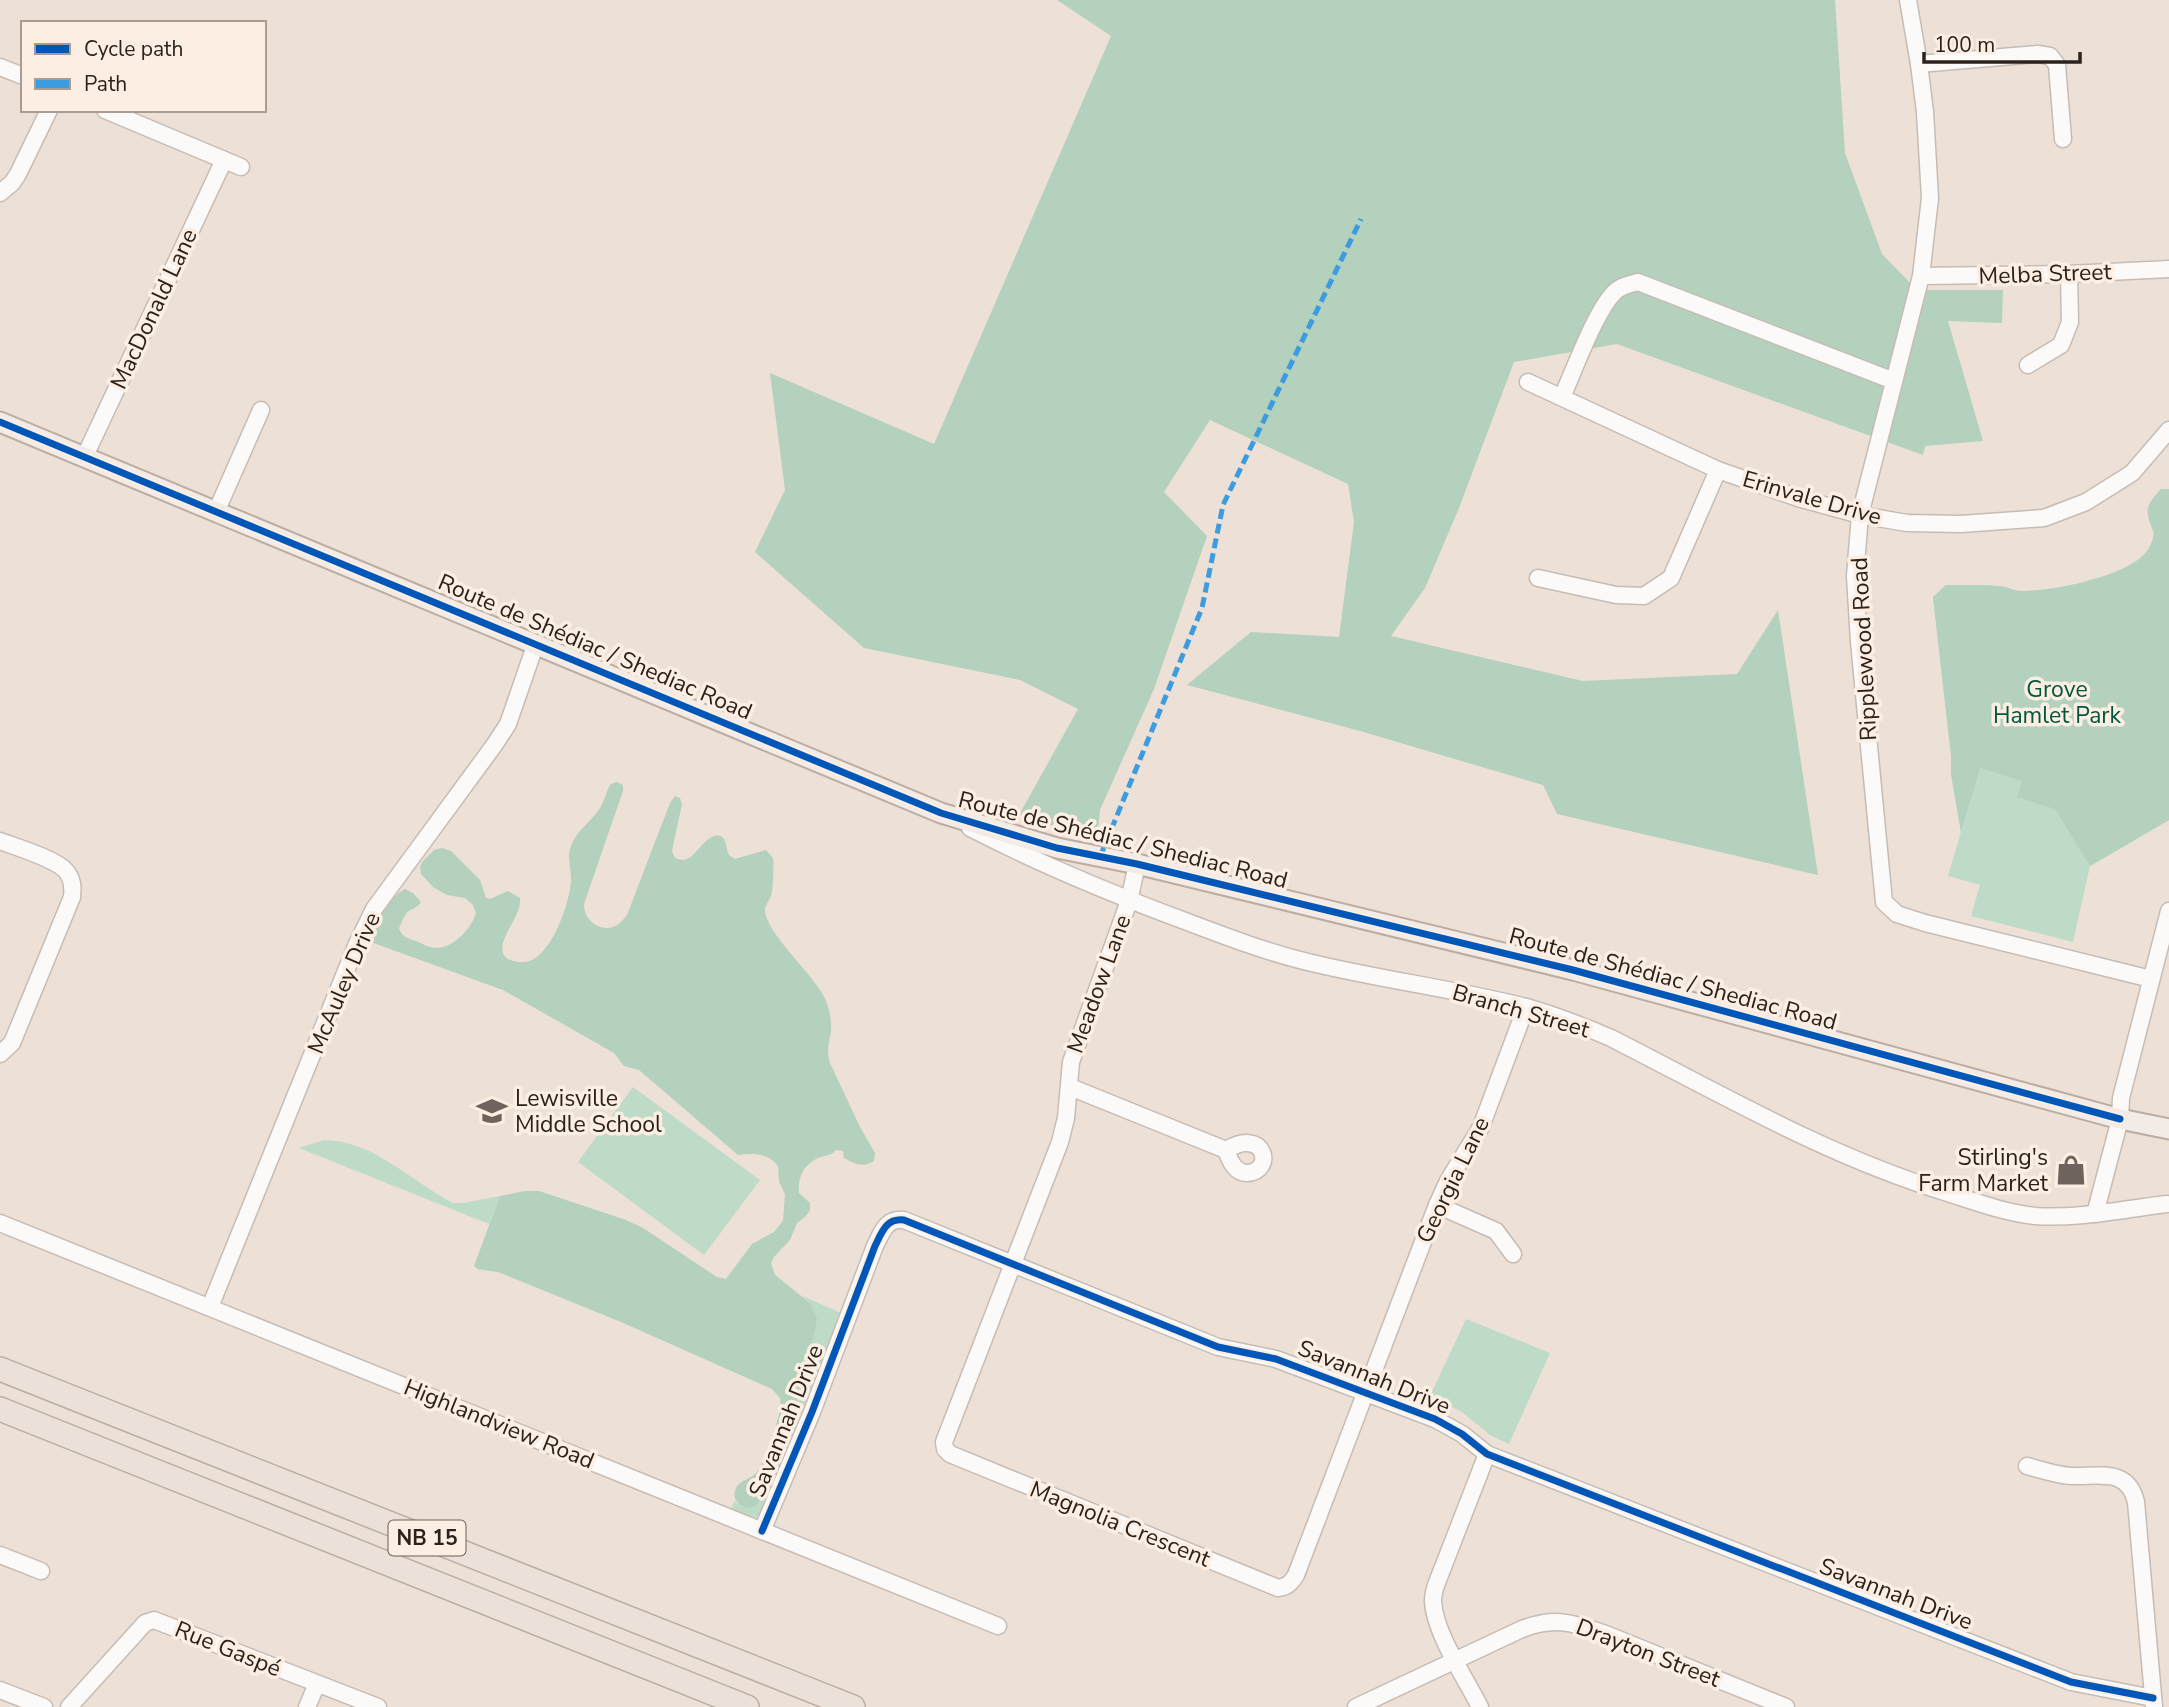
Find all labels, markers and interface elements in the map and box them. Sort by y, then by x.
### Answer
legend [21,21,266,112]
scale bar [1924,21,2080,65]
text: 100 m [1934,31,1995,59]
text: Cycle path [84,35,183,63]
text: Path [84,70,127,98]
street label: MacDonald Lane [103,224,205,394]
street label: Melba Street [1978,256,2113,292]
street label: Erinvale Drive [1739,463,1885,533]
street label: Ripplewood Road [1844,556,1884,742]
street label: Route de Shédiac / Shediac Road [433,567,757,727]
park label: Grove Hamlet Park [1993,674,2122,731]
street label: Route de Shédiac / Shediac Road [955,784,1291,896]
street label: McAuley Drive [300,907,388,1059]
street label: Meadow Lane [1060,910,1138,1058]
street label: Route de Shédiac / Shediac Road [1506,920,1840,1038]
street label: Branch Street [1449,977,1594,1046]
place label: Lewisville Middle School [515,1083,662,1140]
school or university icon: Lewisville Middle School [475,1094,509,1128]
street label: Georgia Lane [1409,1112,1497,1248]
place label: Stirling's Farm Market [1918,1142,2049,1199]
shop icon: Stirling's Farm Market [2054,1153,2088,1187]
street label: Savannah Drive [1293,1332,1455,1422]
street label: Savannah Drive [741,1340,831,1502]
street label: Highlandview Road [399,1372,599,1476]
street label: Magnolia Crescent [1025,1474,1216,1575]
road number: NB 15 [388,1520,466,1556]
street label: Savannah Drive [1815,1551,1977,1637]
street label: Drayton Street [1572,1611,1725,1695]
street label: Rue Gaspé [170,1614,286,1684]

